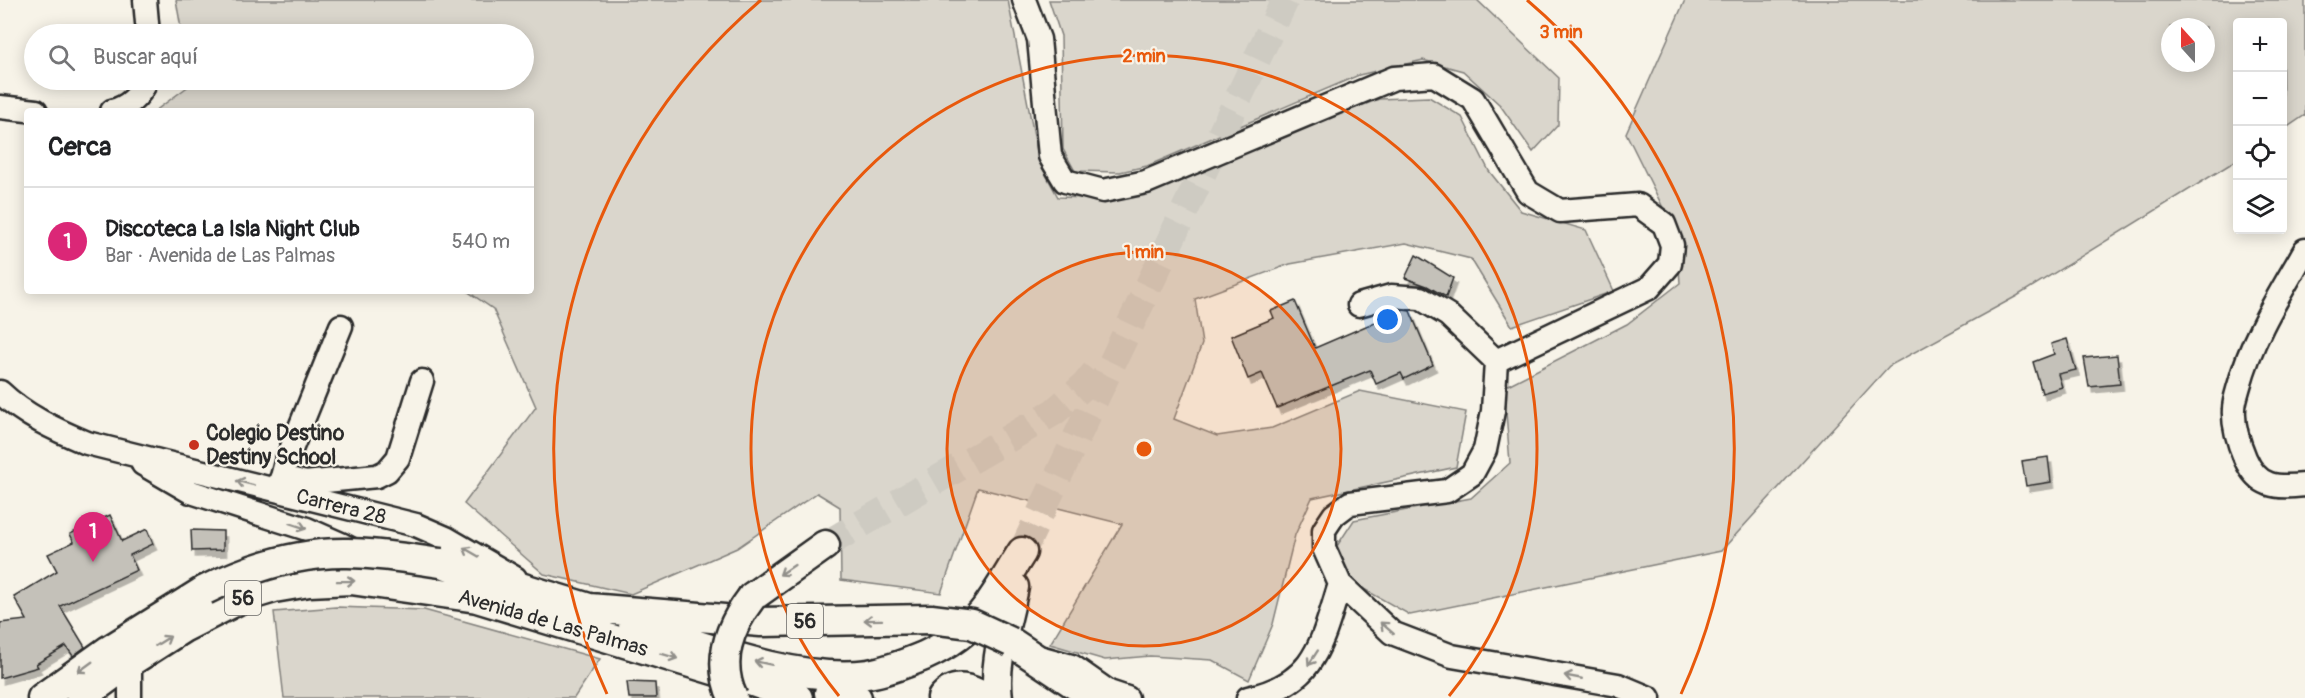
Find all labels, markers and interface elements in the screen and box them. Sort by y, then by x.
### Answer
north arrow [2161,18,2215,72]
map controls [2233,18,2287,234]
button: + [2233,18,2287,72]
text: 3 min [1539,21,1583,44]
search box [24,24,534,90]
icon: search [45,41,78,74]
text: Buscar aquí [93,43,198,71]
text: 2 min [1122,45,1166,68]
button: − [2233,72,2287,126]
button: locate [2233,126,2287,180]
text: Cerca [48,131,111,163]
button: layers [2233,180,2287,234]
text: Discoteca La Isla Night Club [105,215,360,243]
text: 1 [64,229,71,254]
text: 540 m [452,229,510,254]
text: 1 min [1124,241,1164,264]
text: Bar · Avenida de Las Palmas [105,243,335,268]
your location [1373,305,1402,334]
place label: Colegio Destino Destiny School [206,420,345,471]
marker: Colegio Destino Destiny School [187,438,201,452]
centre of rings [1134,439,1154,459]
one-way arrow [236,477,255,489]
street label: Carrera 28 [293,483,389,531]
pin: 1 [74,512,112,562]
one-way arrow [288,522,307,533]
one-way arrow [463,546,480,558]
one-way arrow [780,564,796,576]
one-way arrow [335,575,355,587]
road number: 56 [225,581,261,615]
street label: Avenida de Las Palmas [455,583,652,663]
road number: 56 [787,604,823,638]
one-way arrow [863,614,883,625]
one-way arrow [1379,621,1395,635]
one-way arrow [155,634,172,647]
one-way arrow [1307,649,1319,666]
one-way arrow [659,651,678,662]
one-way arrow [754,657,773,669]
one-way arrow [77,661,93,673]
one-way arrow [1564,671,1584,682]

